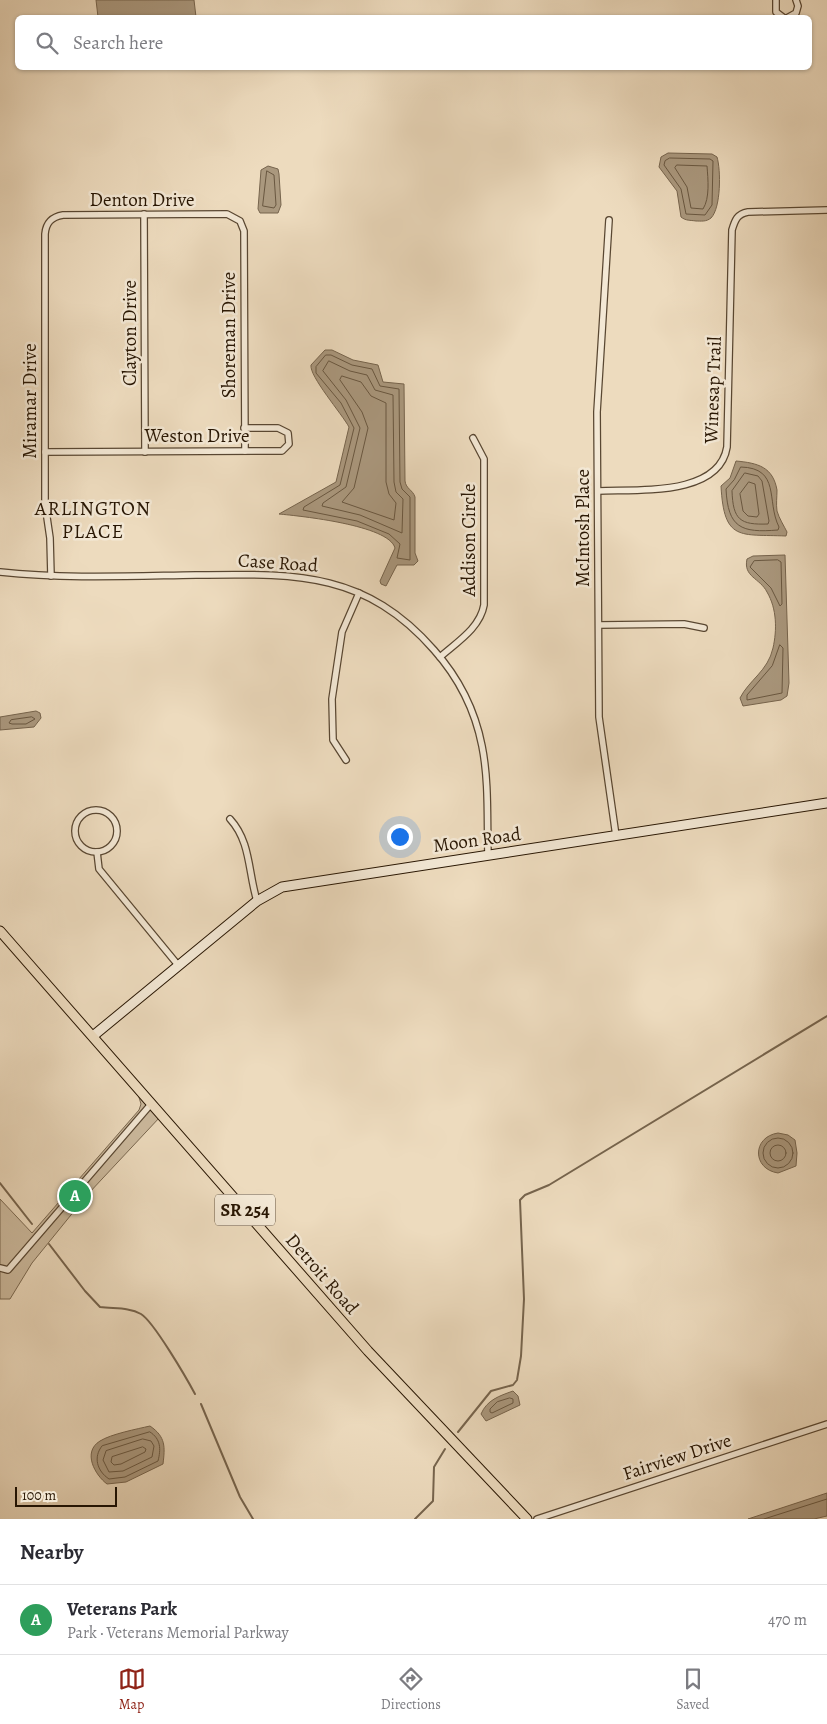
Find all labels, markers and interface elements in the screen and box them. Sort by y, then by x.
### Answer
search box [15,15,812,70]
icon: search [33,29,61,57]
text: Search here [73,30,163,56]
street label: Denton Drive [90,187,194,213]
street label: Shoreman Drive [216,272,242,398]
street label: Clayton Drive [117,280,143,386]
street label: Winesap Trail [698,336,728,445]
street label: Miramar Drive [17,343,43,459]
street label: Weston Drive [144,423,250,449]
street label: McIntosh Place [570,469,596,587]
street label: Addison Circle [456,483,482,598]
district label: ARLINGTON PLACE [34,495,151,545]
street label: Case Road [237,547,320,579]
street label: Moon Road [431,821,523,859]
your location [387,824,413,850]
pin: A [59,1177,91,1215]
road number: SR 254 [215,1194,275,1226]
street label: Detroit Road [280,1228,365,1321]
street label: Fairview Drive [619,1427,735,1487]
scale bar [15,1484,118,1507]
text: 100 m [22,1486,56,1505]
text: Nearby [20,1538,83,1566]
text: Veterans Park [67,1596,177,1622]
text: A [31,1609,41,1631]
text: 470 m [768,1609,807,1631]
text: Park · Veterans Memorial Parkway [67,1622,289,1644]
tab: Map [118,1665,146,1714]
tab: Directions [381,1665,441,1714]
tab: Saved [676,1665,709,1714]

